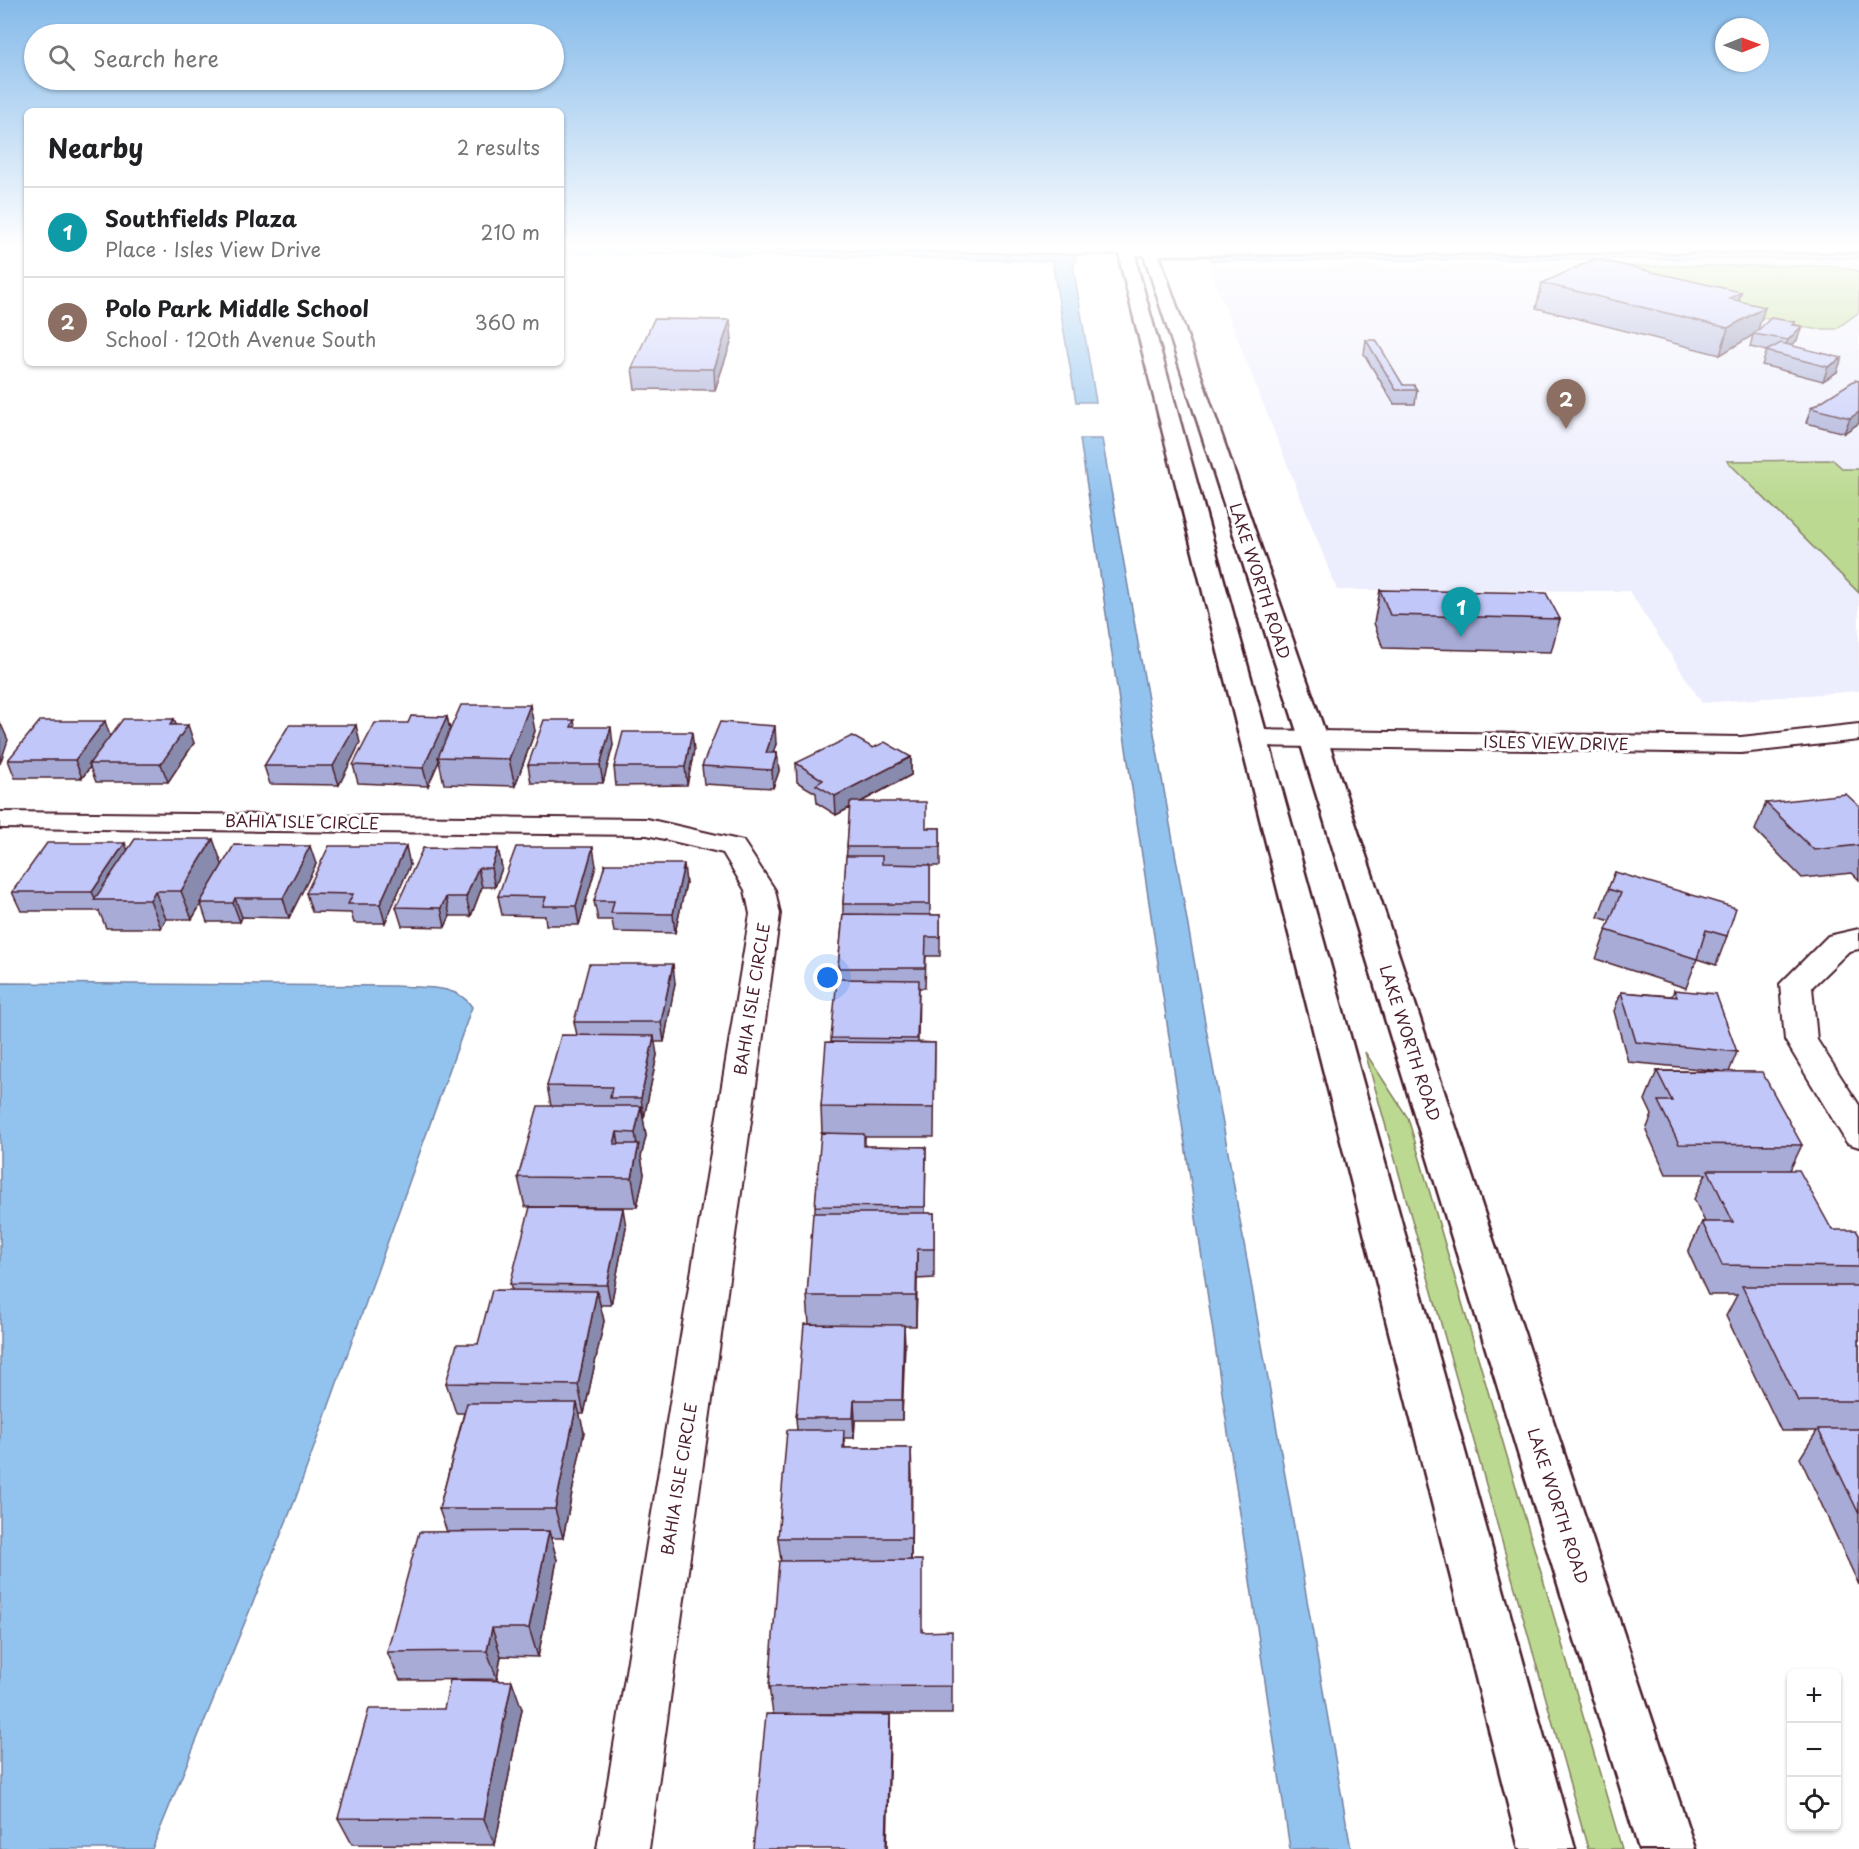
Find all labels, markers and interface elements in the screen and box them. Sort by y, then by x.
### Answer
north arrow [1715,18,1769,72]
search box [24,24,564,90]
icon: search [45,41,78,74]
text: Search here [93,41,219,74]
text: Nearby [48,128,143,167]
text: 2 results [457,132,540,162]
text: Southfields Plaza [105,201,297,234]
text: 1 [63,217,72,247]
text: 210 m [481,217,540,247]
text: Place · Isles View Drive [105,234,321,264]
text: Polo Park Middle School [105,291,369,324]
text: 2 [60,307,75,337]
text: 360 m [474,307,540,337]
text: School · 120th Avenue South [105,324,377,354]
pin: 2 [1546,380,1586,429]
street label: LAKE WORTH ROAD [1224,500,1297,662]
pin: 1 [1442,588,1480,637]
street label: ISLES VIEW DRIVE [1483,729,1629,755]
street label: BAHIA ISLE CIRCLE [225,808,379,834]
street label: BAHIA ISLE CIRCLE [727,921,775,1077]
street label: LAKE WORTH ROAD [1374,962,1447,1124]
your location [813,963,842,992]
street label: BAHIA ISLE CIRCLE [654,1401,702,1557]
street label: LAKE WORTH ROAD [1522,1425,1595,1587]
map controls [1787,1669,1841,1831]
button: + [1787,1669,1841,1723]
button: − [1787,1723,1841,1777]
button: locate [1787,1777,1841,1831]

